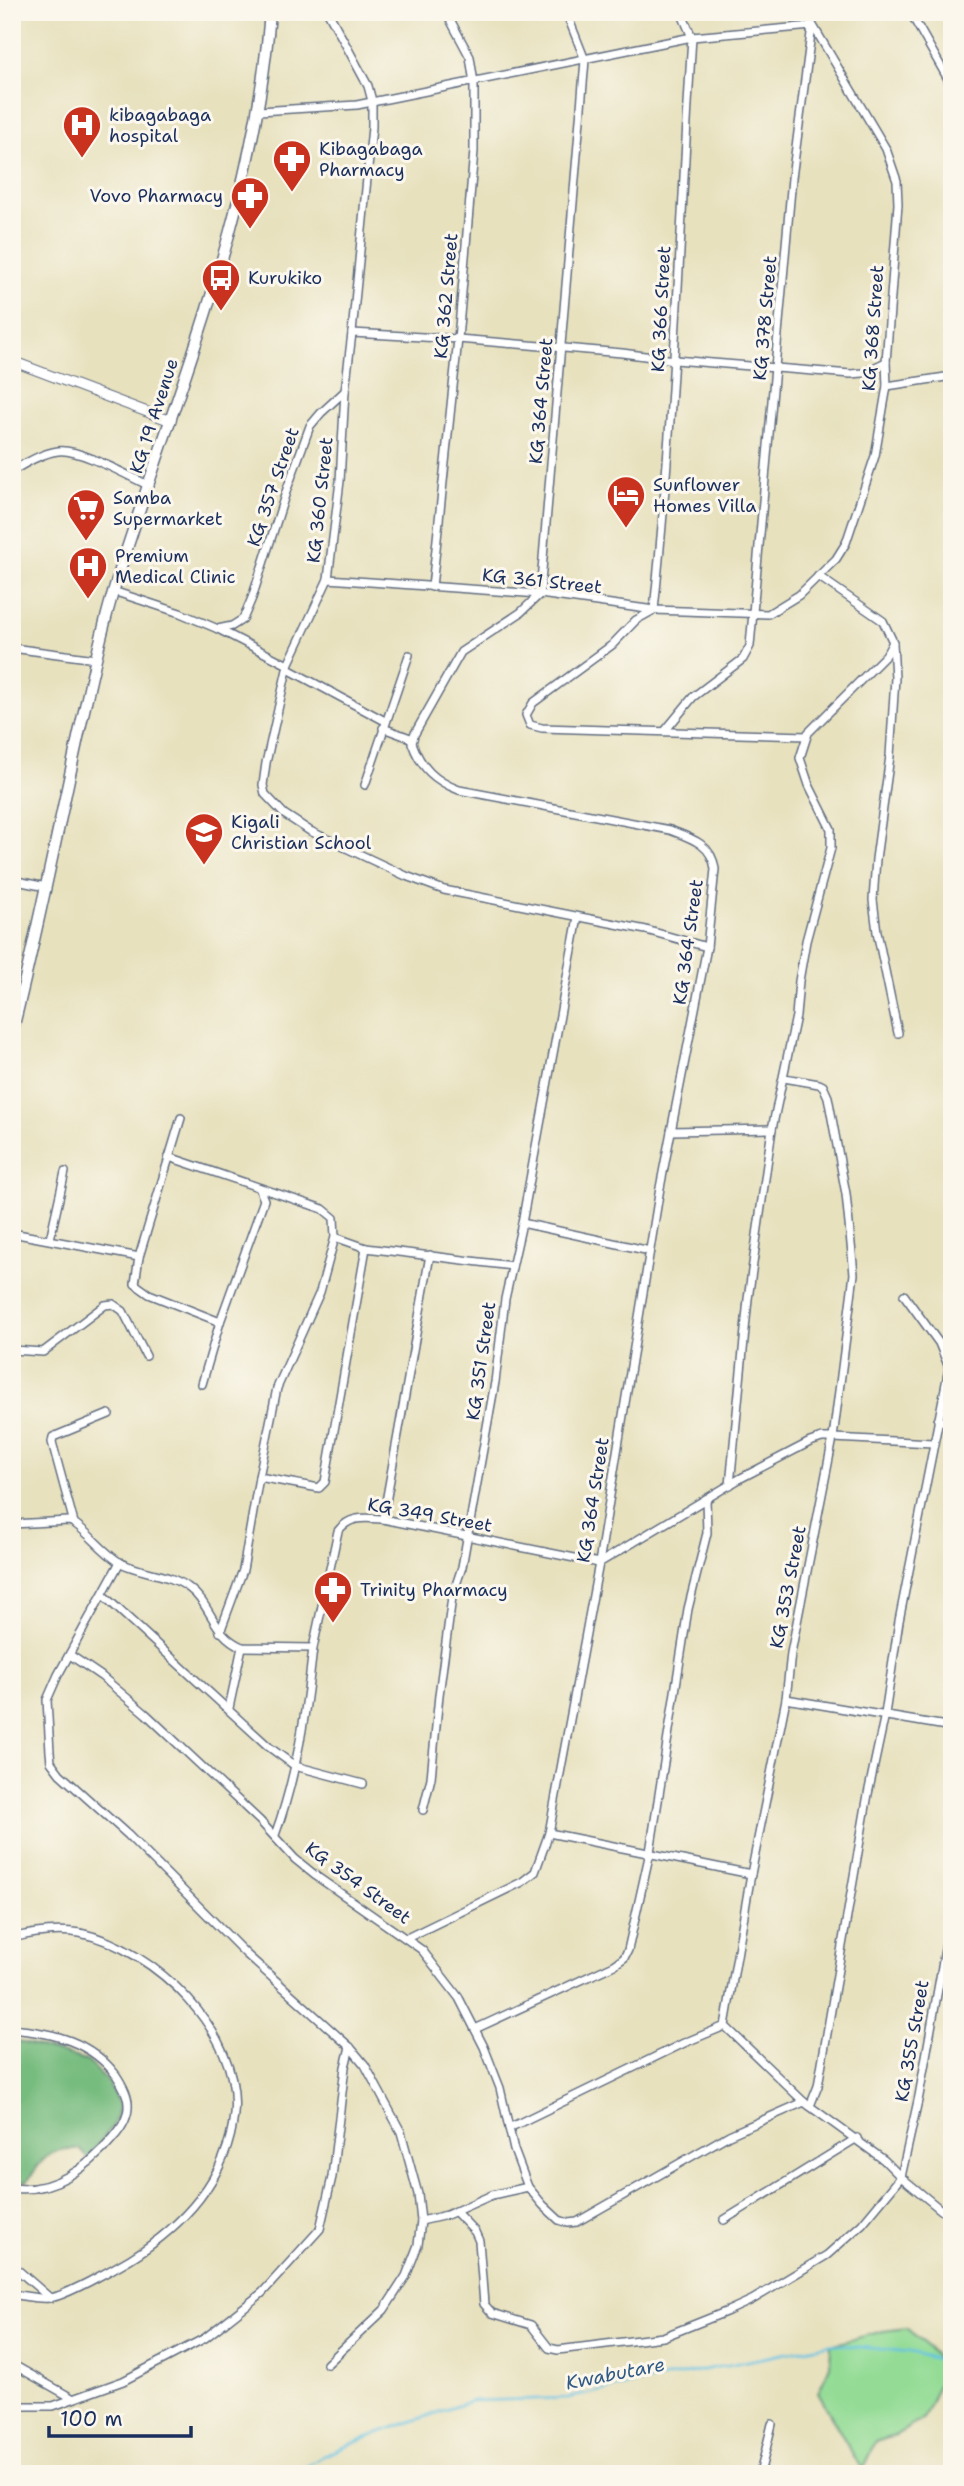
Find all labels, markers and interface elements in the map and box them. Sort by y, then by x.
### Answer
place label: kibagabaga hospital [109,103,211,148]
hospital icon: kibagabaga hospital [61,104,103,159]
place label: Kibagabaga Pharmacy [319,137,423,182]
pharmacy icon: Kibagabaga Pharmacy [271,138,313,193]
pharmacy icon: Vovo Pharmacy [229,175,271,230]
place label: Vovo Pharmacy [89,184,223,208]
street label: KG 362 Street [429,232,463,360]
street label: KG 366 Street [646,245,676,373]
street label: KG 378 Street [748,254,782,381]
bus stop icon: Kurukiko [200,257,242,312]
street label: KG 368 Street [857,264,889,392]
place label: Kurukiko [248,266,322,290]
street label: KG 364 Street [524,337,558,465]
street label: KG 19 Avenue [124,355,184,477]
street label: KG 357 Street [241,424,305,550]
street label: KG 360 Street [301,436,339,564]
place label: Sunflower Homes Villa [653,473,756,518]
hotel icon: Sunflower Homes Villa [605,474,647,529]
place label: Samba Supermarket [113,486,223,531]
supermarket icon: Samba Supermarket [65,487,107,542]
place label: Premium Medical Clinic [115,544,236,589]
hospital icon: Premium Medical Clinic [67,545,109,600]
street label: KG 361 Street [481,563,603,599]
place label: Kigali Christian School [231,810,372,855]
school or university icon: Kigali Christian School [183,811,225,866]
street label: KG 364 Street [667,878,709,1006]
street label: KG 351 Street [461,1300,501,1422]
street label: KG 364 Street [571,1436,615,1564]
street label: KG 349 Street [366,1492,494,1538]
street label: KG 353 Street [764,1523,812,1650]
pharmacy icon: Trinity Pharmacy [312,1569,354,1624]
place label: Trinity Pharmacy [360,1578,508,1602]
street label: KG 354 Street [300,1837,416,1930]
street label: KG 355 Street [889,1978,935,2104]
water label: Kwabutare [563,2352,667,2395]
scale bar [49,2395,191,2439]
text: 100 m [60,2405,123,2433]

